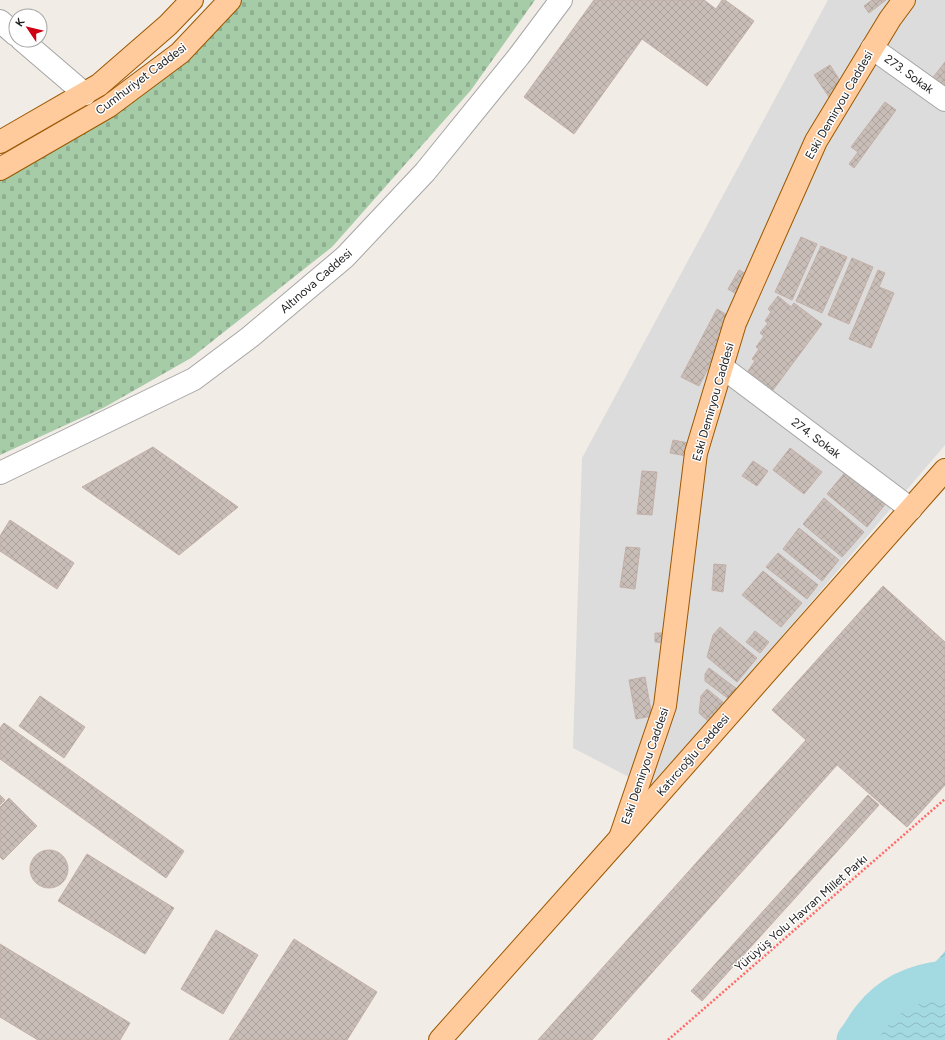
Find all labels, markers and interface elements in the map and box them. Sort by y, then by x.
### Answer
north arrow [8,8,48,48]
text: K [13,15,28,29]
street label: Cumhuriyet Caddesi [93,40,189,118]
street label: Eski Demiryou Caddesi [802,48,876,162]
street label: 273. Sokak [882,52,936,97]
street label: Altınova Caddesi [277,246,355,316]
street label: Eski Demiryou Caddesi [689,341,737,463]
street label: 274. Sokak [789,415,844,461]
street label: Eski Demiryou Caddesi [618,706,672,826]
street label: Katırcıoğlu Caddesi [654,711,732,799]
street label: Yürüyüş Yolu Havran Millet Parkı [732,852,870,974]

